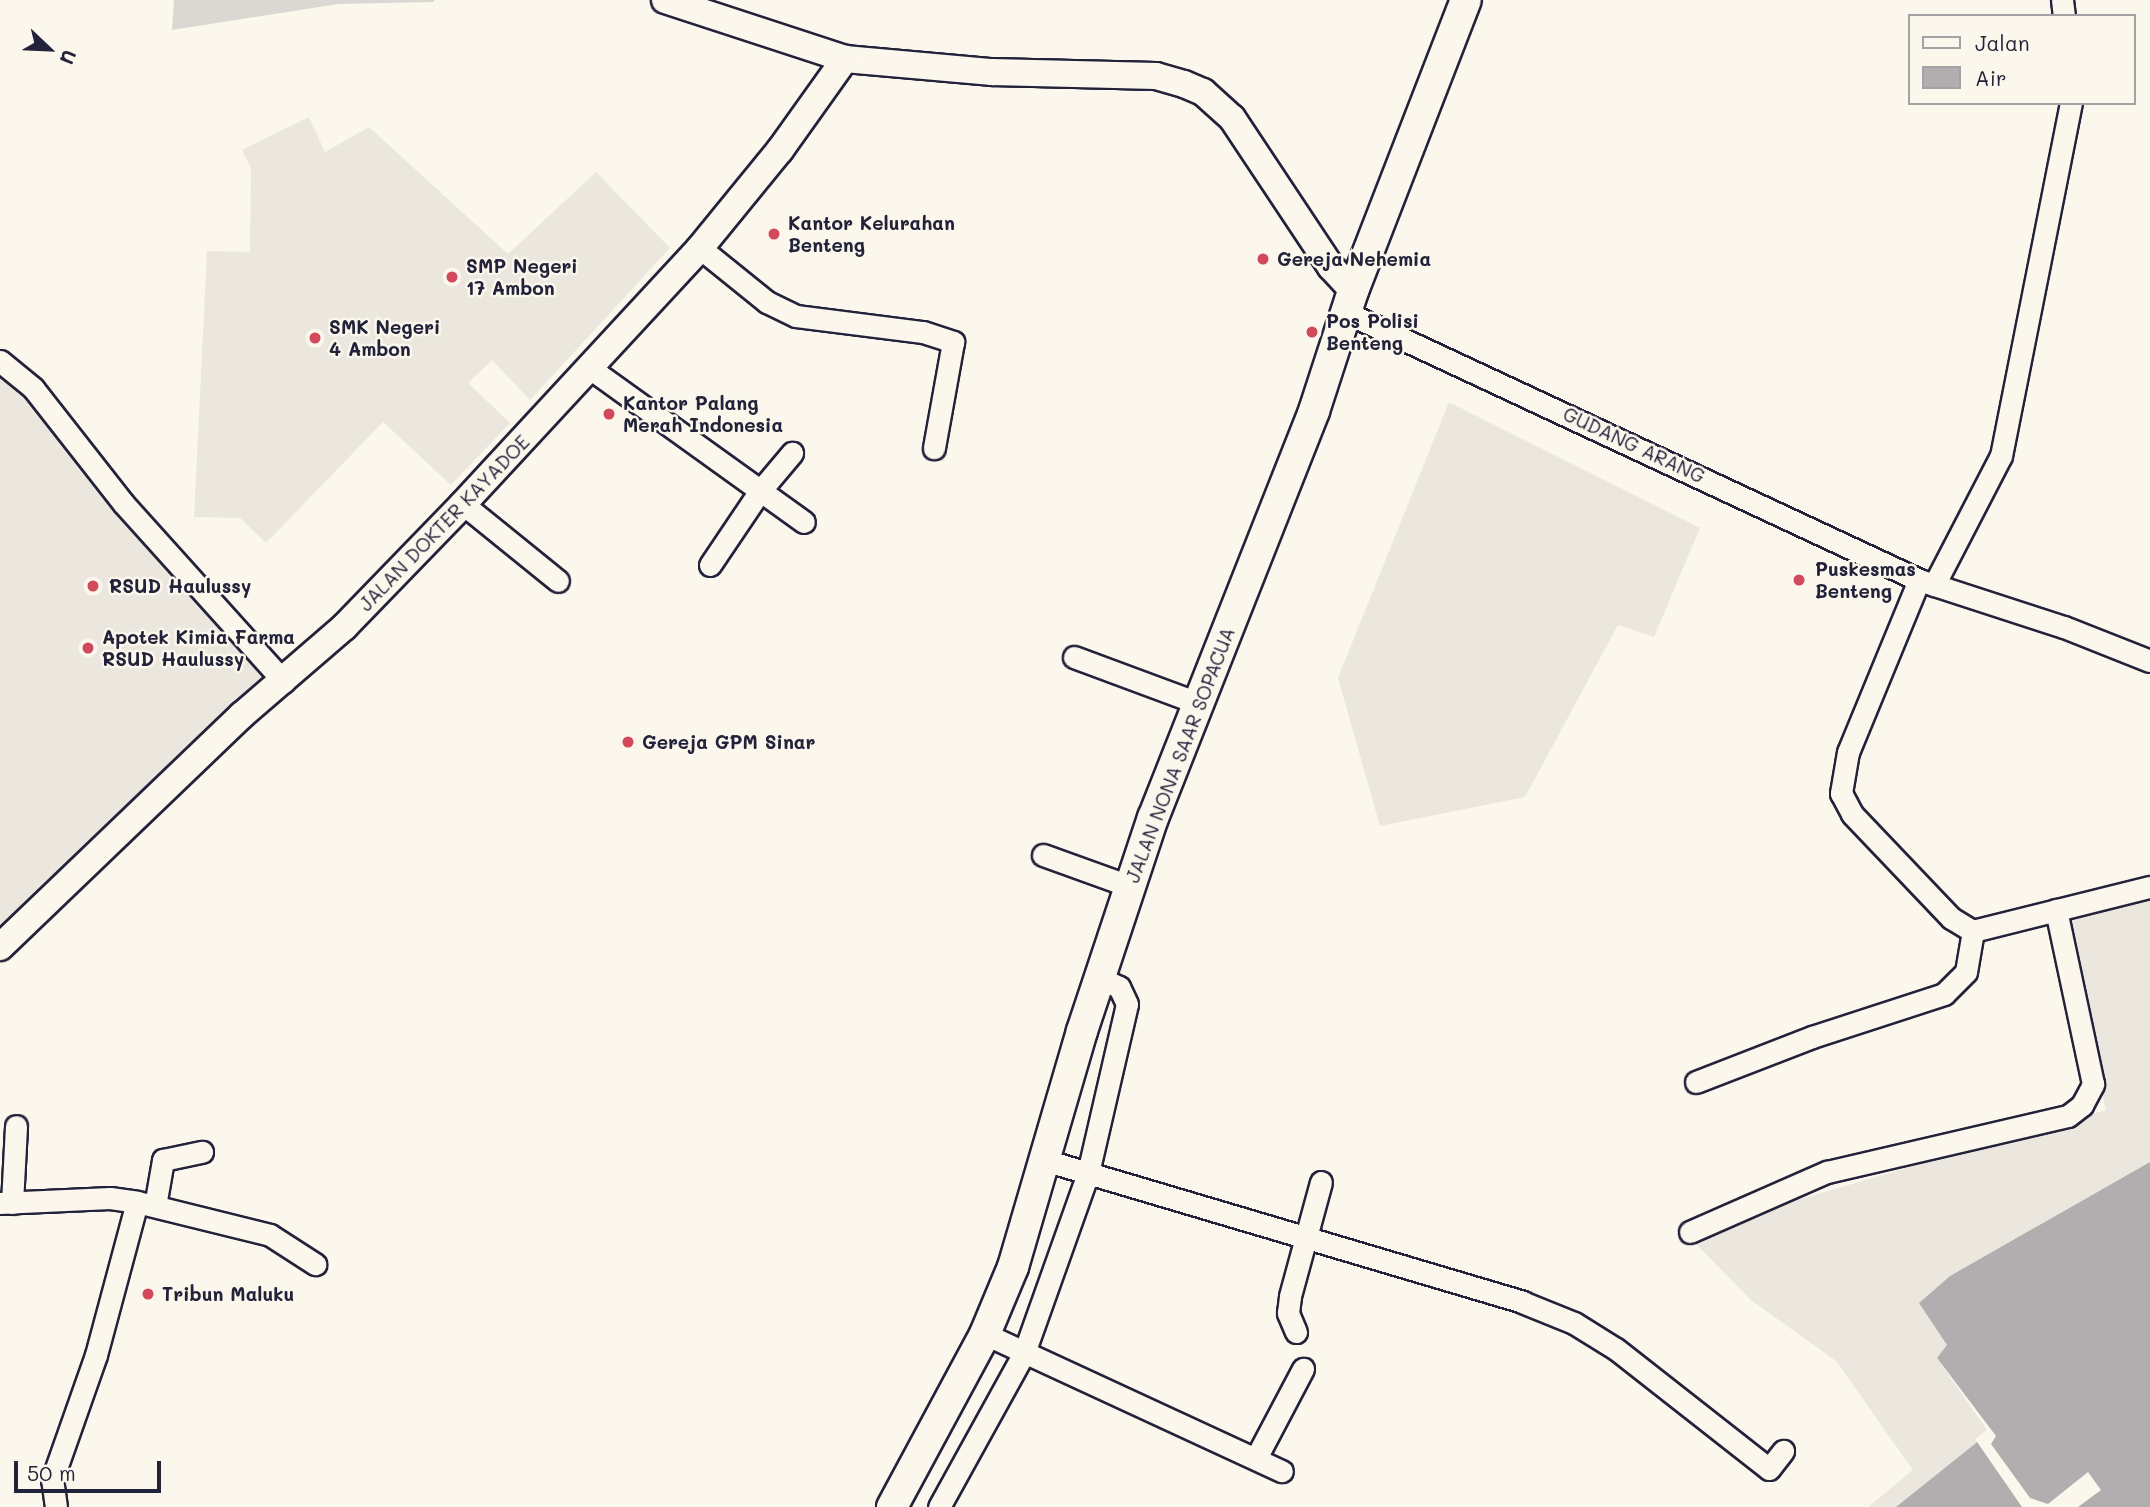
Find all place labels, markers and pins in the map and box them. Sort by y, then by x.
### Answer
place label: Kantor Kelurahan Benteng [788,212,955,256]
marker: Kantor Kelurahan Benteng [766,226,782,242]
place label: Gereja Nehemia [1277,248,1431,270]
marker: Gereja Nehemia [1255,251,1271,267]
place label: SMP Negeri 17 Ambon [466,255,578,299]
marker: SMP Negeri 17 Ambon [444,269,460,285]
place label: Pos Polisi Benteng [1326,310,1419,354]
place label: SMK Negeri 4 Ambon [329,316,440,360]
marker: Pos Polisi Benteng [1304,324,1320,340]
marker: SMK Negeri 4 Ambon [307,330,323,346]
place label: Kantor Palang Merah Indonesia [623,392,783,436]
marker: Kantor Palang Merah Indonesia [601,406,617,422]
place label: Puskesmas Benteng [1815,558,1916,602]
marker: Puskesmas Benteng [1789,570,1809,590]
place label: RSUD Haulussy [109,575,251,597]
marker: RSUD Haulussy [83,576,103,596]
place label: Apotek Kimia Farma RSUD Haulussy [102,626,295,670]
marker: Apotek Kimia Farma RSUD Haulussy [80,640,96,656]
place label: Gereja GPM Sinar [642,731,815,753]
marker: Gereja GPM Sinar [620,734,636,750]
place label: Tribun Maluku [162,1283,294,1305]
marker: Tribun Maluku [140,1286,156,1302]

